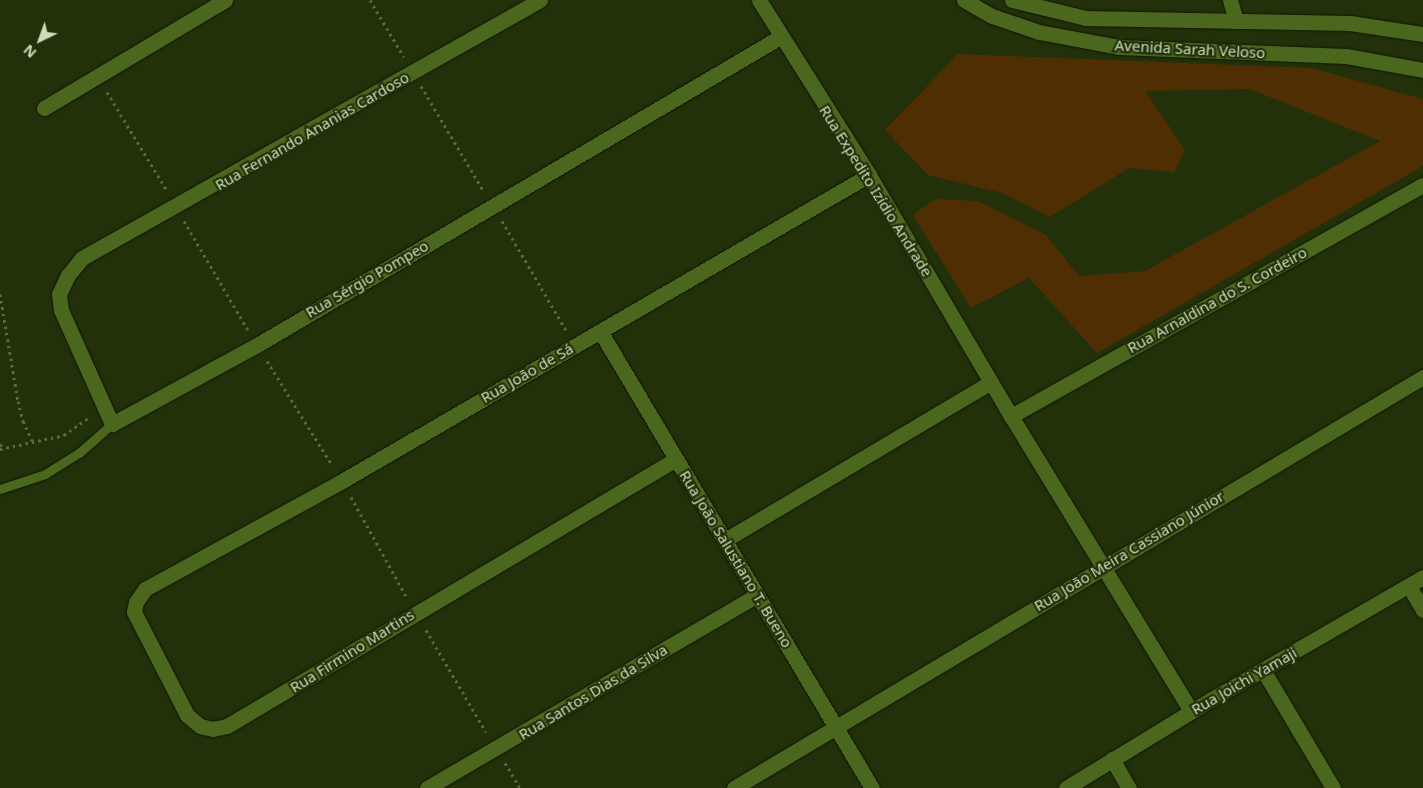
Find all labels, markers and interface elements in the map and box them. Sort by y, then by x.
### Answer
north arrow [15,15,65,65]
street label: Avenida Sarah Veloso [1114,36,1266,62]
text: N [19,41,40,62]
street label: Rua Fernando Ananias Cardoso [212,68,412,194]
street label: Rua Expedito Izídio Andrade [816,102,936,280]
street label: Rua Sérgio Pompeo [302,237,432,321]
street label: Rua Arnaldina do S. Cordeiro [1124,243,1310,357]
street label: Rua João de Sá [478,339,576,407]
street label: Rua João Salustiano T. Bueno [676,467,796,651]
street label: Rua João Meira Cassiano Júnior [1031,487,1227,615]
street label: Rua Firmino Martins [287,606,417,696]
street label: Rua Santos Dias da Silva [515,640,671,744]
street label: Rua Joichi Yamaji [1188,644,1300,718]

